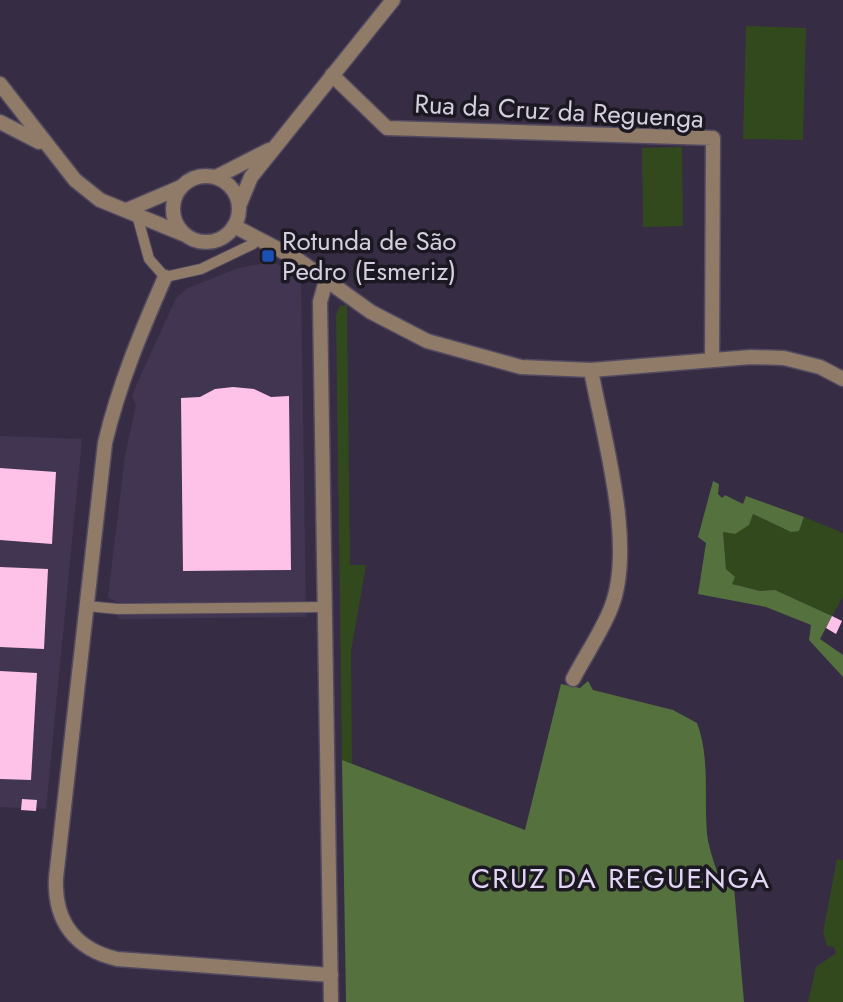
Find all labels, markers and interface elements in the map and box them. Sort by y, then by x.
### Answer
street label: Rua da Cruz da Reguenga [413,84,705,138]
place label: Rotunda de São Pedro (Esmeriz) [282,222,457,290]
marker: Rotunda de São Pedro (Esmeriz) [260,248,276,264]
district label: CRUZ DA REGUENGA [471,858,771,899]

